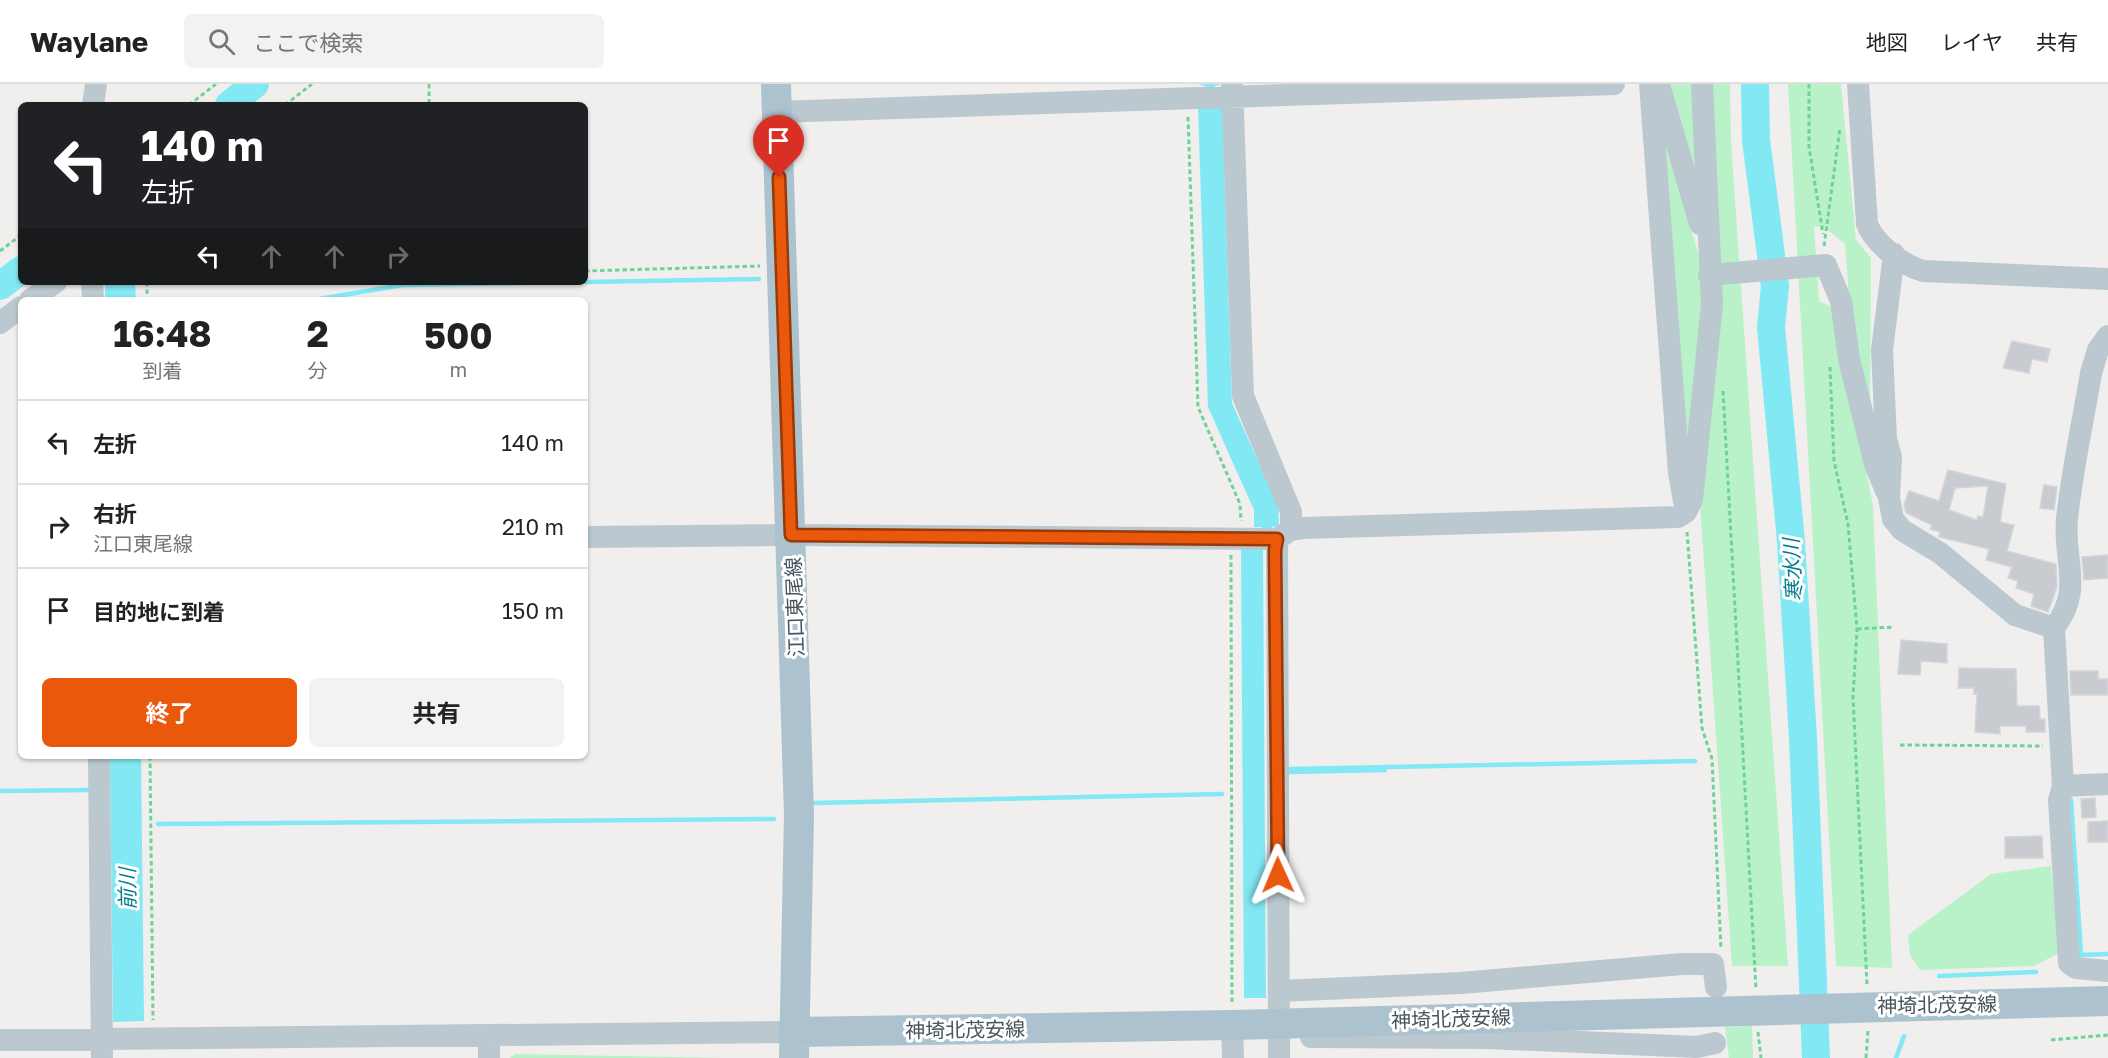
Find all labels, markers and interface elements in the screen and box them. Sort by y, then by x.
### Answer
search box [184,14,604,68]
text: Waylane [30,25,148,58]
icon: search [205,25,238,58]
text: ここで検索 [253,29,363,56]
text: 地図 [1866,29,1908,55]
text: レイヤ [1941,29,2003,55]
text: 共有 [2036,29,2078,55]
pin [753,115,804,177]
text: 140 m [141,120,263,170]
icon: arrive [762,124,795,157]
icon: left [42,126,120,204]
text: 左折 [141,176,195,208]
icon: left [192,240,225,273]
icon: ahead [255,240,288,273]
icon: ahead [318,240,351,273]
icon: right [381,240,414,273]
text: 16:48 [113,312,212,355]
text: 2 [307,312,329,355]
text: 500 [424,314,493,357]
text: m [450,357,467,381]
text: 到着 [142,358,182,382]
text: 分 [308,358,328,382]
icon: left [42,426,75,459]
text: 140 m [501,429,564,456]
text: 左折 [93,430,137,457]
text: 右折 [93,500,137,527]
icon: right [42,510,75,543]
text: 210 m [502,513,564,540]
text: 江口東尾線 [93,531,193,555]
water label: 寒水川 [1777,536,1807,602]
street label: 江口東尾線 [780,557,808,657]
icon: arrive [42,594,75,627]
text: 150 m [502,597,564,624]
text: 目的地に到着 [93,598,225,625]
button: 終了 [42,678,297,747]
button: 共有 [309,678,564,747]
position arrow [1246,843,1310,907]
water label: 前川 [114,866,140,910]
street label: 神埼北茂安線 [1877,991,1997,1017]
street label: 神埼北茂安線 [1391,1004,1511,1032]
street label: 神埼北茂安線 [905,1016,1025,1042]

